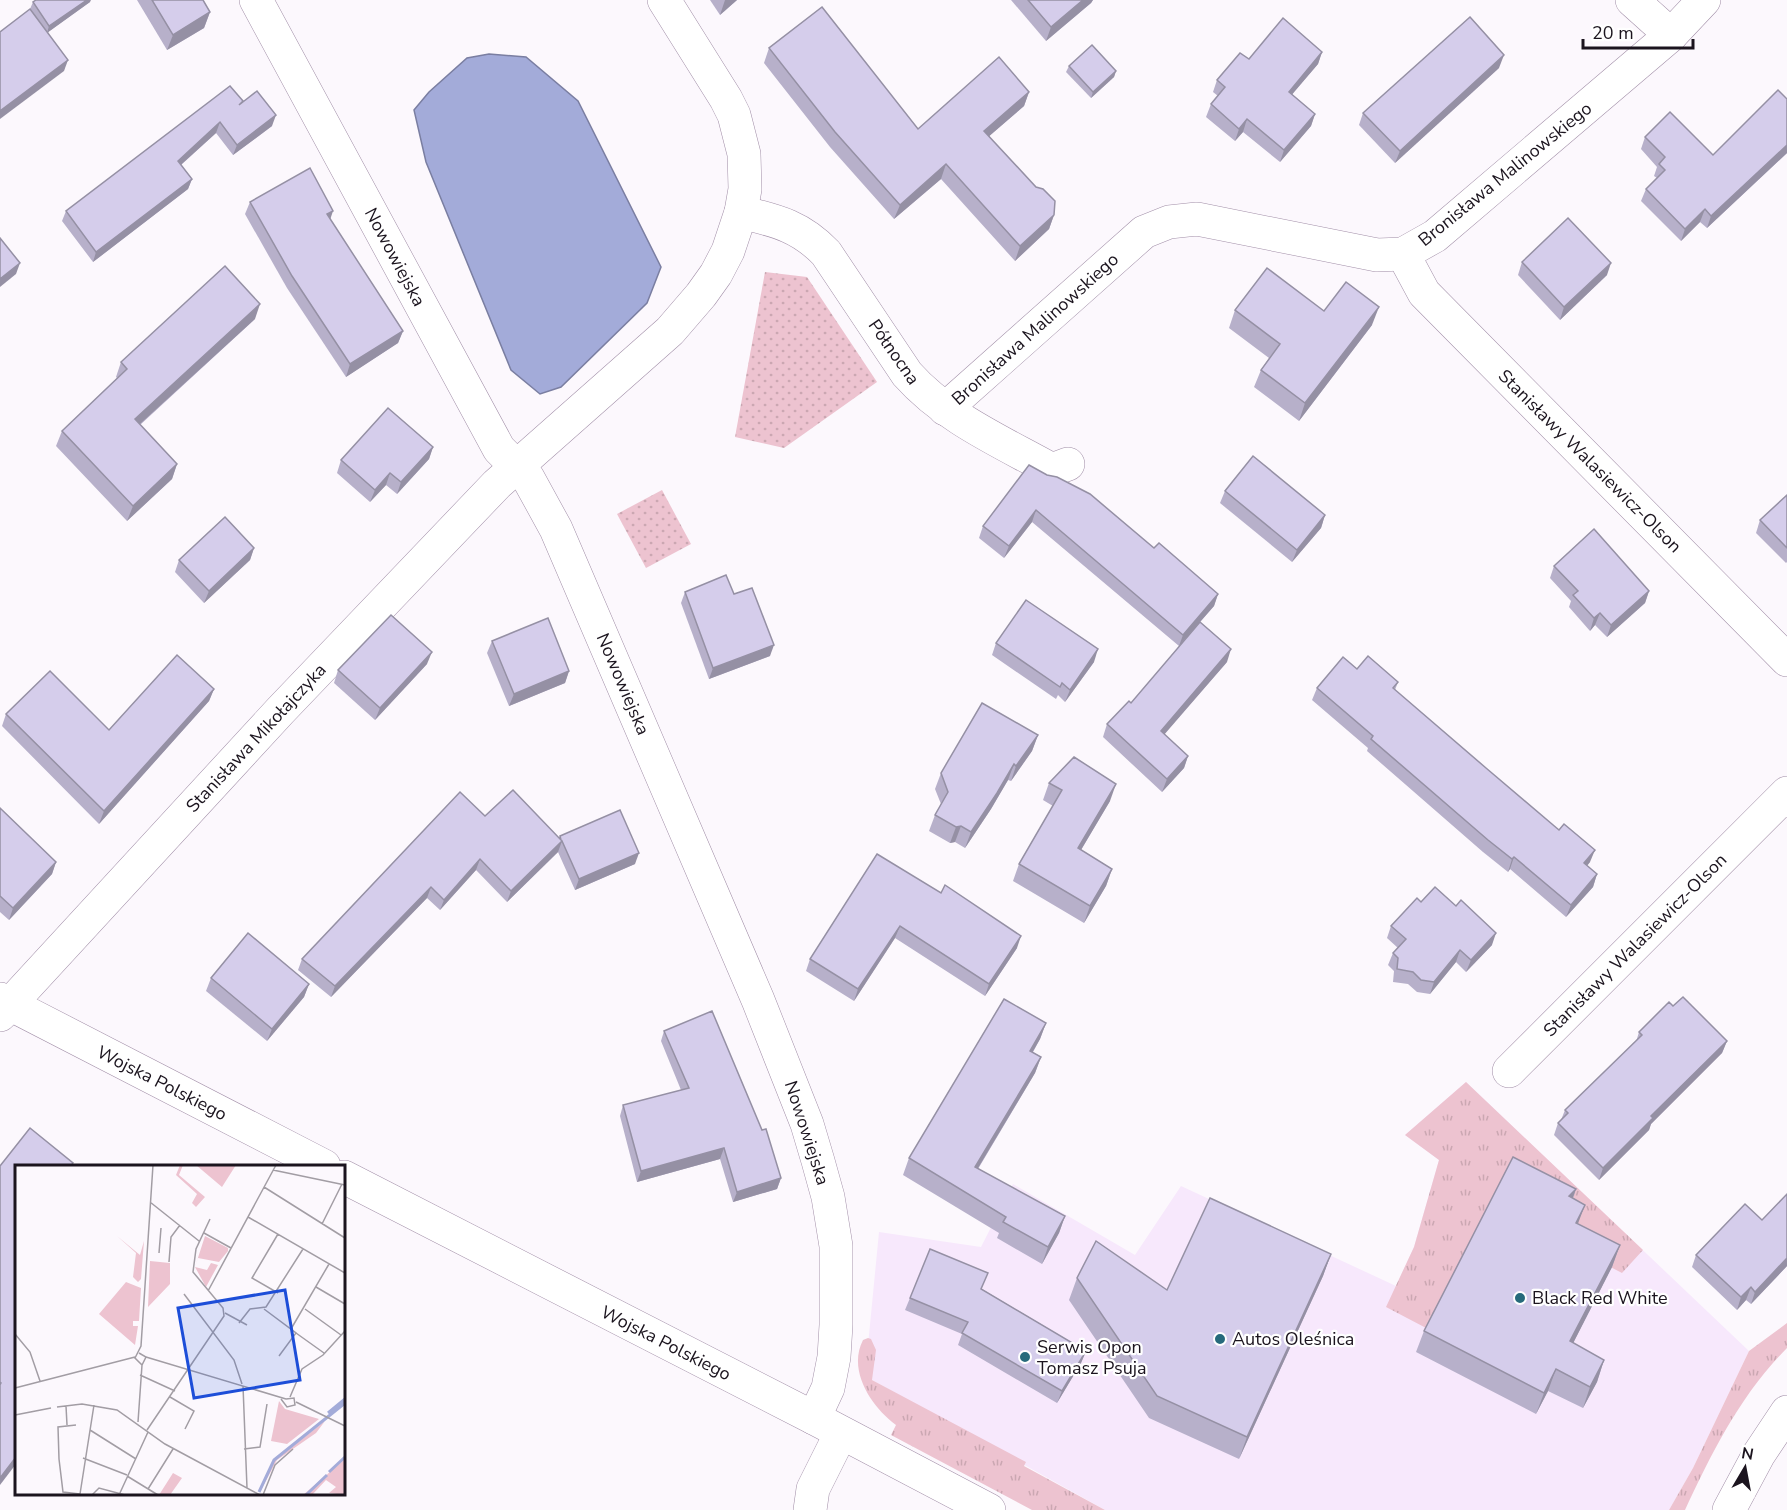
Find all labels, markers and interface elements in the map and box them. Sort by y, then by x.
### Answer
scale bar [1583,12,1692,50]
text: 20 m [1592,21,1634,45]
street label: Bronisława Malinowskiego [1413,96,1597,252]
street label: Nowowiejska [359,204,431,310]
street label: Bronisława Malinowskiego [946,248,1124,410]
street label: Północna [863,315,925,389]
street label: Stanisławy Walasiewicz-Olson [1493,364,1687,558]
street label: Nowowiejska [591,629,655,739]
street label: Stanisława Mikołajczyka [181,658,331,818]
street label: Stanisławy Walasiewicz-Olson [1538,848,1732,1042]
street label: Wojska Polskiego [93,1040,231,1126]
street label: Nowowiejska [779,1078,835,1188]
inset map [15,1165,345,1495]
place label: Black Red White [1532,1286,1668,1310]
marker: Black Red White [1513,1291,1527,1305]
street label: Wojska Polskiego [597,1300,735,1386]
place label: Autos Oleśnica [1232,1327,1354,1351]
marker: Autos Oleśnica [1213,1332,1227,1346]
place label: Serwis Opon Tomasz Psuja [1037,1335,1147,1380]
marker: Serwis Opon Tomasz Psuja [1018,1350,1032,1364]
north arrow [1715,1438,1775,1498]
text: N [1740,1442,1755,1466]

